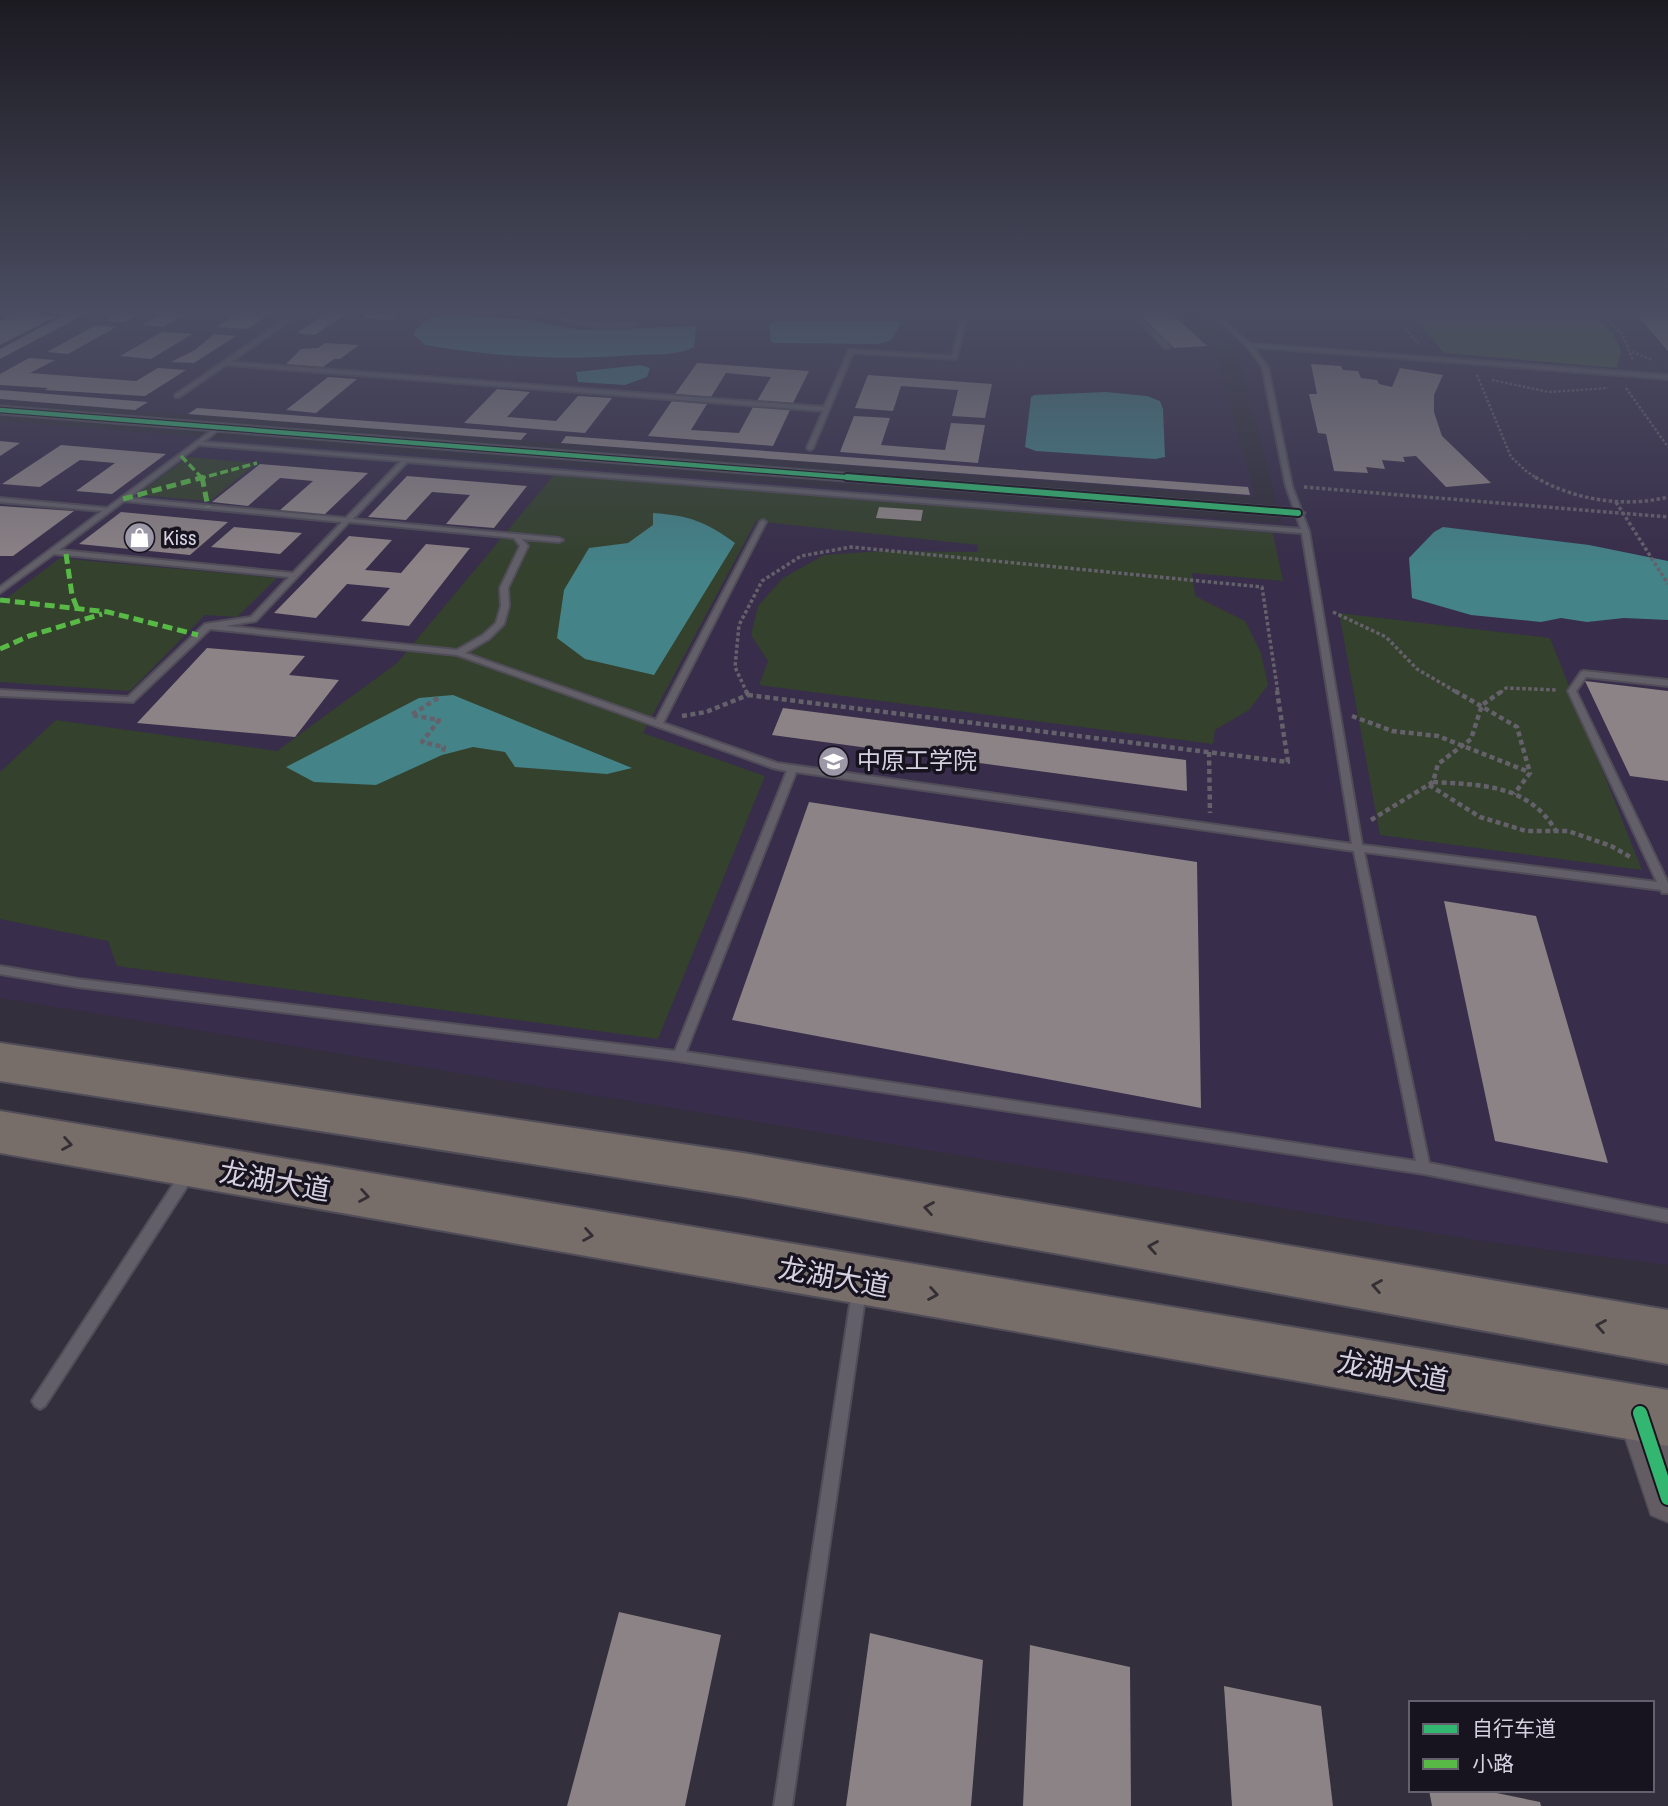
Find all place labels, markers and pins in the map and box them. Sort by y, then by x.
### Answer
shop icon: Kiss [123,521,157,555]
place label: Kiss [163,523,197,552]
school or university icon: 中原工学院 [817,744,851,778]
place label: 中原工学院 [857,744,977,776]

